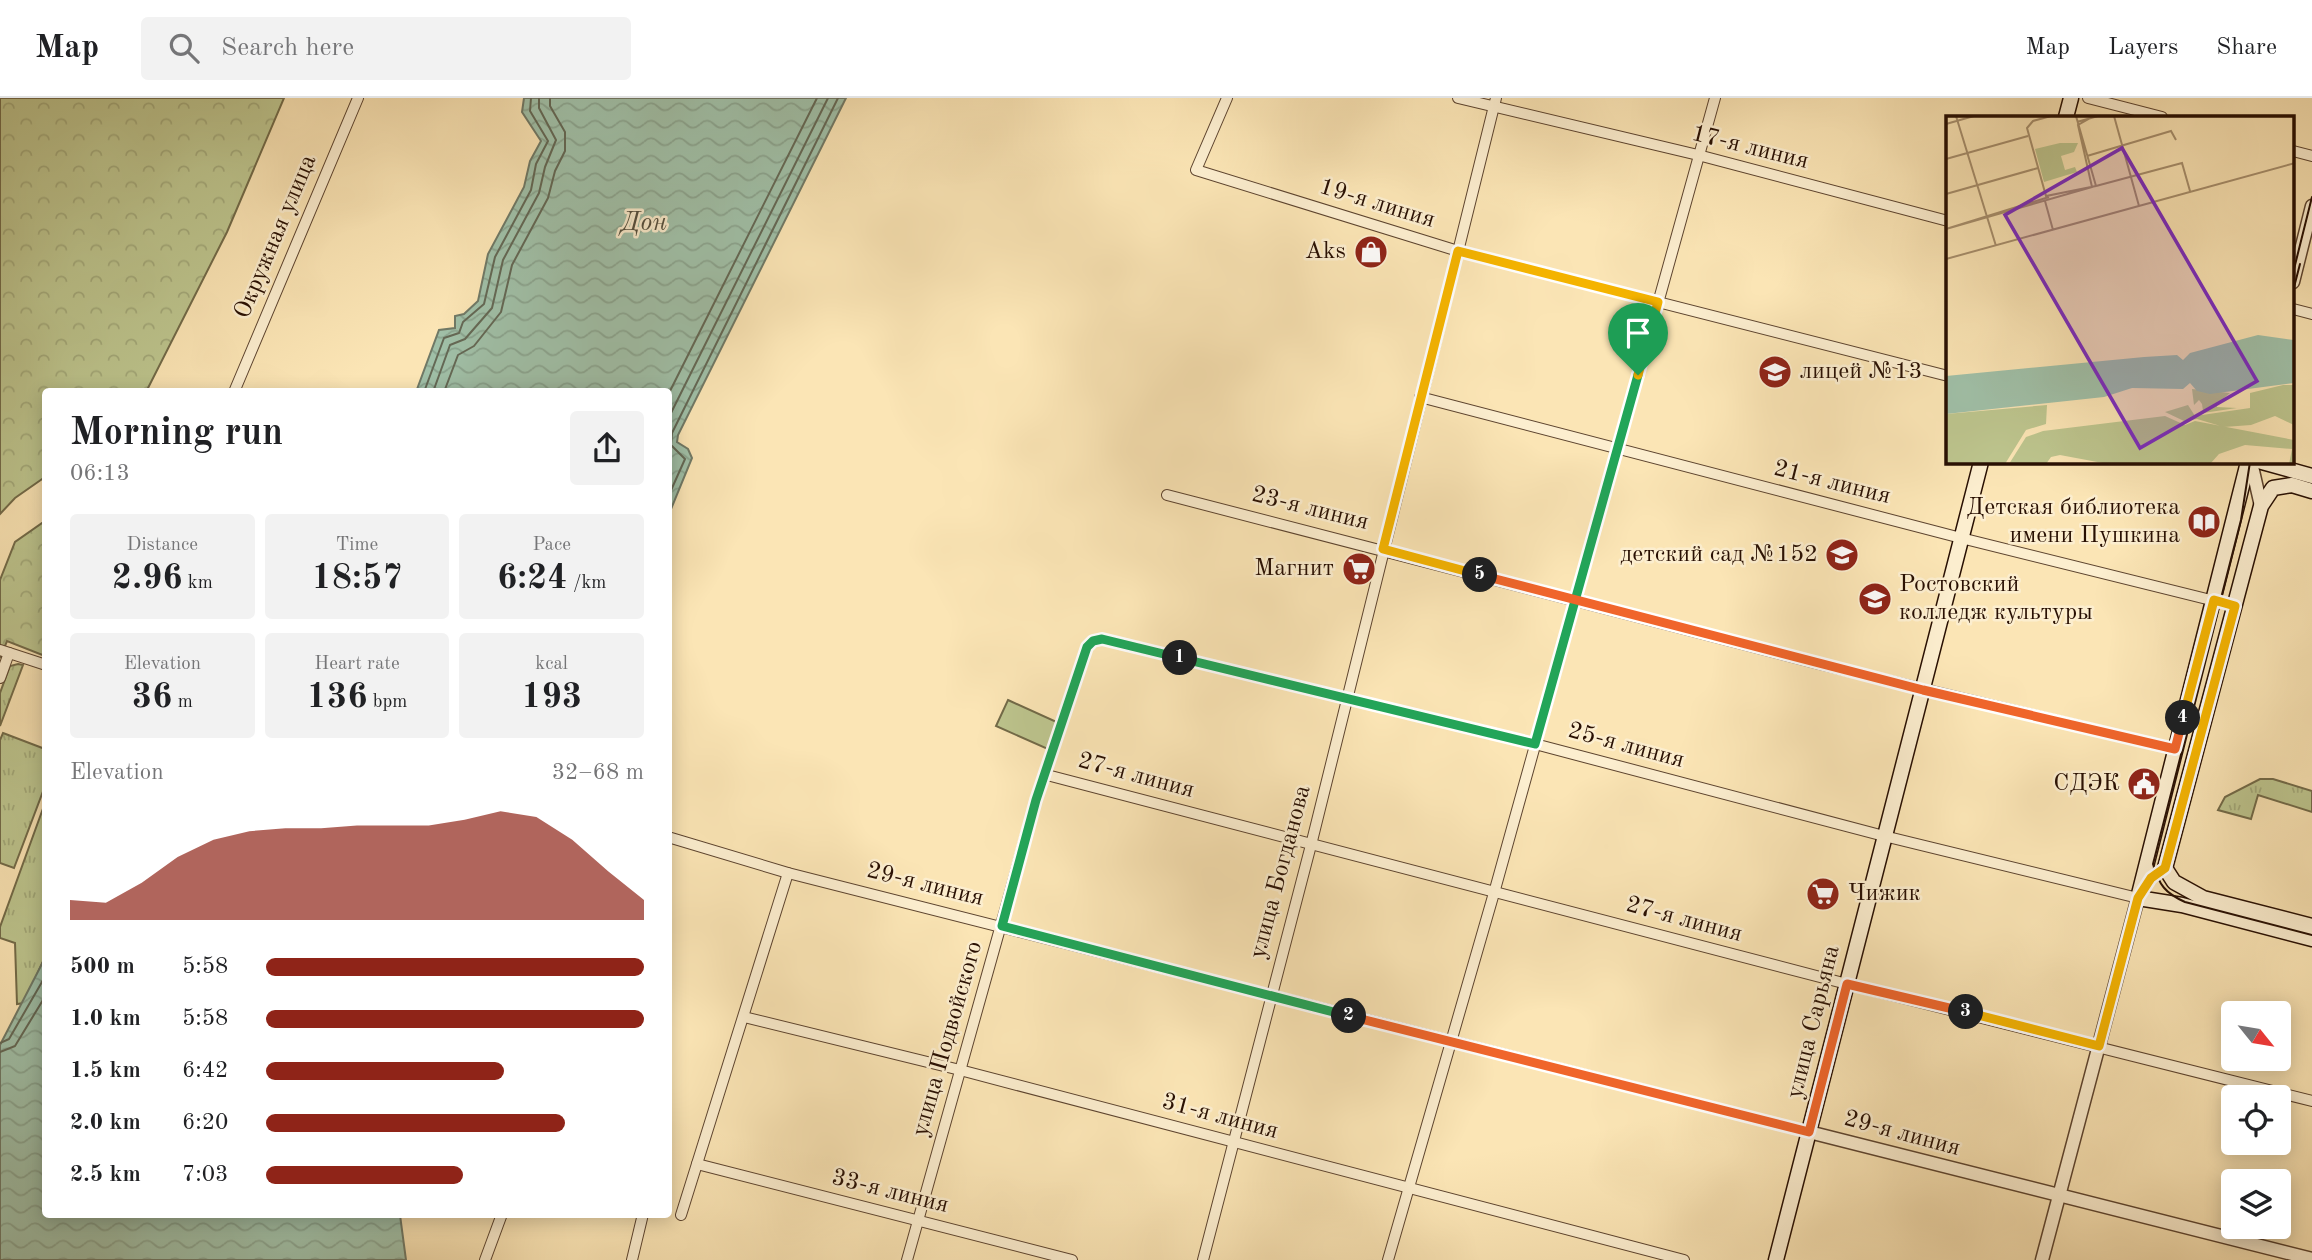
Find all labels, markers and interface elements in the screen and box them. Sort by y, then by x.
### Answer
search box [141,17,631,80]
icon: search [165,29,203,67]
text: Map [35,32,99,65]
text: Search here [221,35,354,61]
text: Map [2026,36,2070,60]
text: Layers [2108,36,2178,60]
text: Share [2216,36,2277,60]
inset map [1946,116,2294,464]
street label: 17-я линия [1689,122,1811,174]
street label: Окружная улица [231,151,321,322]
street label: 19-я линия [1316,175,1438,233]
water label: Дон [618,210,667,236]
shop icon: Aks [1352,233,1390,271]
place label: Aks [1305,240,1346,264]
pin [1608,303,1668,375]
icon: arrive [1619,314,1657,352]
school or university icon: лицей №13 [1756,353,1794,391]
place label: лицей №13 [1800,360,1922,384]
button: share [570,411,644,485]
text: Morning run [70,415,283,453]
street label: 21-я линия [1771,457,1893,509]
text: 06:13 [70,462,130,485]
street label: 23-я линия [1249,483,1371,535]
place label: Детская библиотека имени Пушкина [1966,496,2180,548]
library icon: Детская библиотека имени Пушкина [2185,503,2223,541]
text: Distance [127,536,198,555]
text: Time [336,536,378,555]
text: Pace [532,536,571,555]
school or university icon: детский сад №152 [1823,536,1861,574]
place label: детский сад №152 [1621,543,1818,567]
supermarket icon: Магнит [1340,550,1378,588]
place label: Магнит [1254,557,1334,581]
pin: 5 [1462,558,1498,592]
text: 2.96 [112,561,183,596]
text: 18:57 [311,561,403,596]
text: 6:24 [497,561,568,596]
text: 5 [1474,565,1485,584]
place label: Ростовский колледж культуры [1899,573,2093,625]
text: km [183,574,213,593]
text: /km [568,574,606,593]
school or university icon: Ростовский колледж культуры [1856,580,1894,618]
pin: 1 [1162,640,1198,676]
text: 1 [1174,648,1185,667]
text: Elevation [124,655,201,674]
text: Heart rate [314,655,400,674]
text: kcal [535,655,568,674]
text: 36 [132,680,172,715]
text: 136 [307,680,367,715]
text: 193 [521,680,582,715]
text: m [172,693,193,712]
text: bpm [367,693,407,712]
pin: 4 [2166,700,2200,736]
text: 4 [2177,708,2188,727]
street label: 25-я линия [1565,719,1687,773]
street label: 27-я линия [1075,749,1197,803]
text: Elevation [70,761,164,784]
text: 32–68 m [552,761,644,784]
public building icon: СДЭК [2125,765,2163,803]
place label: СДЭК [2053,772,2120,796]
street label: улица Богданова [1246,782,1316,961]
street label: 29-я линия [864,859,986,911]
supermarket icon: Чижик [1804,875,1842,913]
place label: Чижик [1848,882,1921,906]
street label: 27-я линия [1623,893,1745,947]
street label: улица Подвойского [909,939,987,1139]
street label: улица Сарьяна [1783,943,1845,1101]
text: 500 m [70,955,135,978]
text: 5:58 [182,955,228,978]
pin: 3 [1948,995,1983,1030]
pin: 2 [1332,998,1366,1034]
north arrow [2221,1001,2291,1071]
map controls [2221,1001,2291,1239]
text: 3 [1960,1002,1971,1021]
text: 2 [1343,1006,1354,1025]
text: 1.0 km [70,1007,141,1030]
text: 5:58 [182,1007,228,1030]
text: 1.5 km [70,1059,141,1082]
text: 6:42 [182,1059,228,1082]
button: locate [2221,1085,2291,1155]
street label: 31-я линия [1159,1090,1281,1144]
street label: 29-я линия [1841,1107,1963,1161]
text: 2.0 km [70,1111,141,1134]
text: 6:20 [182,1111,228,1134]
text: 2.5 km [70,1163,141,1186]
text: 7:03 [182,1163,228,1186]
street label: 33-я линия [829,1166,951,1218]
button: layers [2221,1169,2291,1239]

